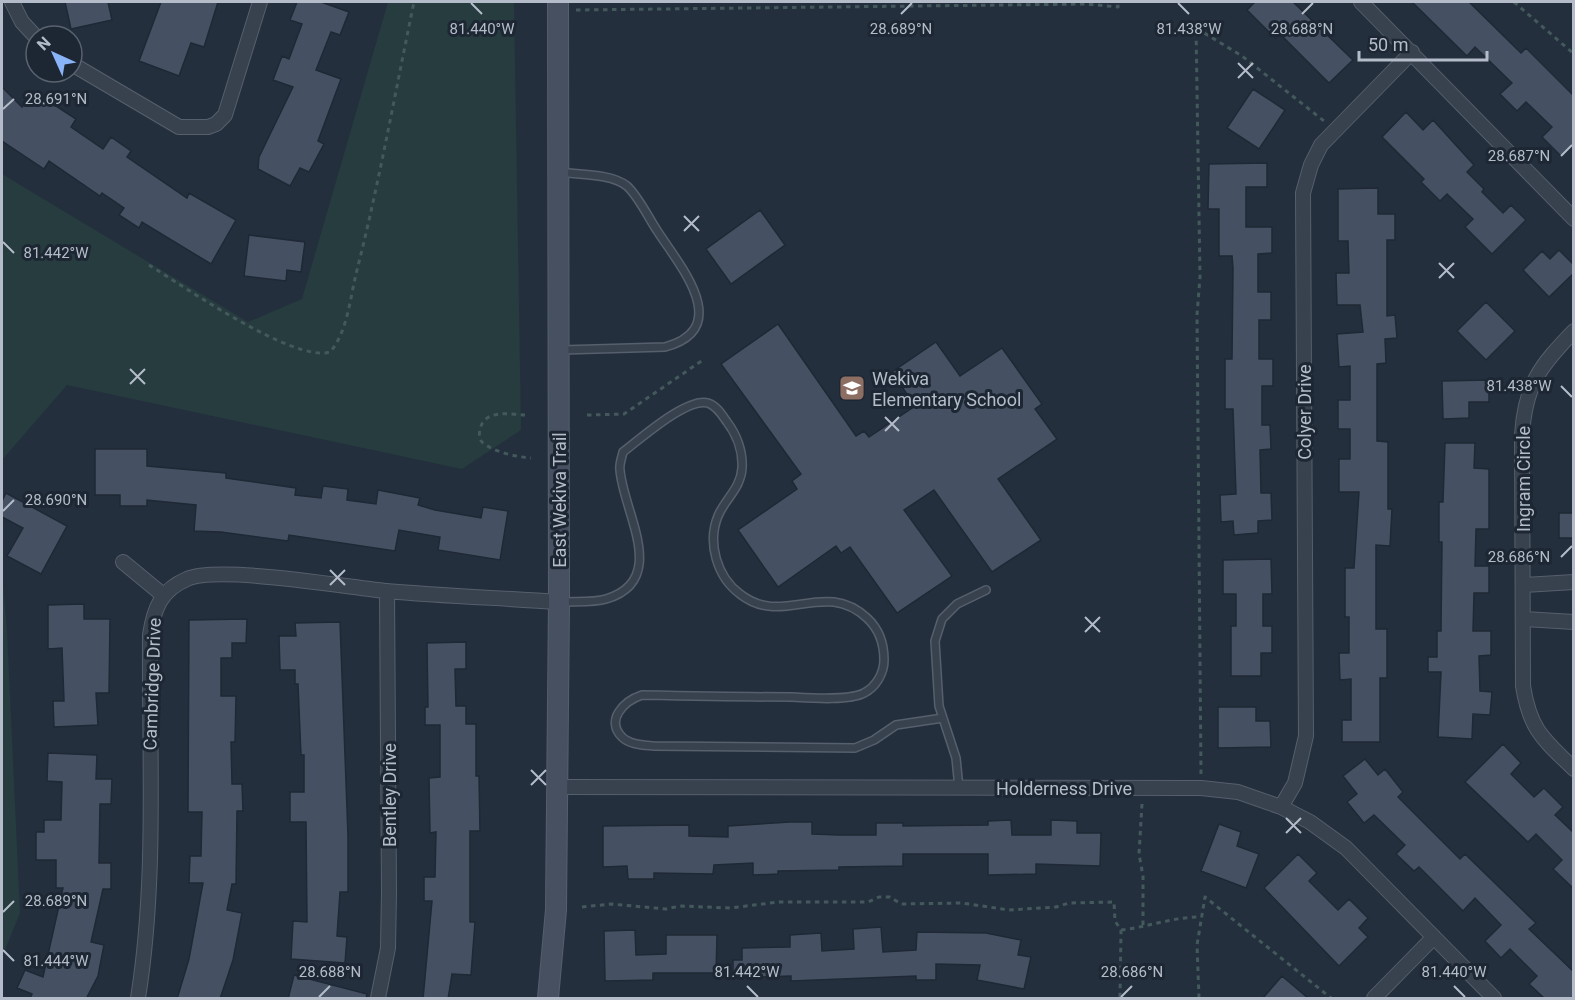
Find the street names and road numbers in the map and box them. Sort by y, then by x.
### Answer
street label: Colyer Drive [1294,364,1315,460]
street label: Ingram Circle [1513,426,1534,532]
street label: East Wekiva Trail [549,432,570,568]
street label: Cambridge Drive [139,617,165,751]
street label: Bentley Drive [379,743,400,847]
street label: Holderness Drive [996,778,1132,799]

